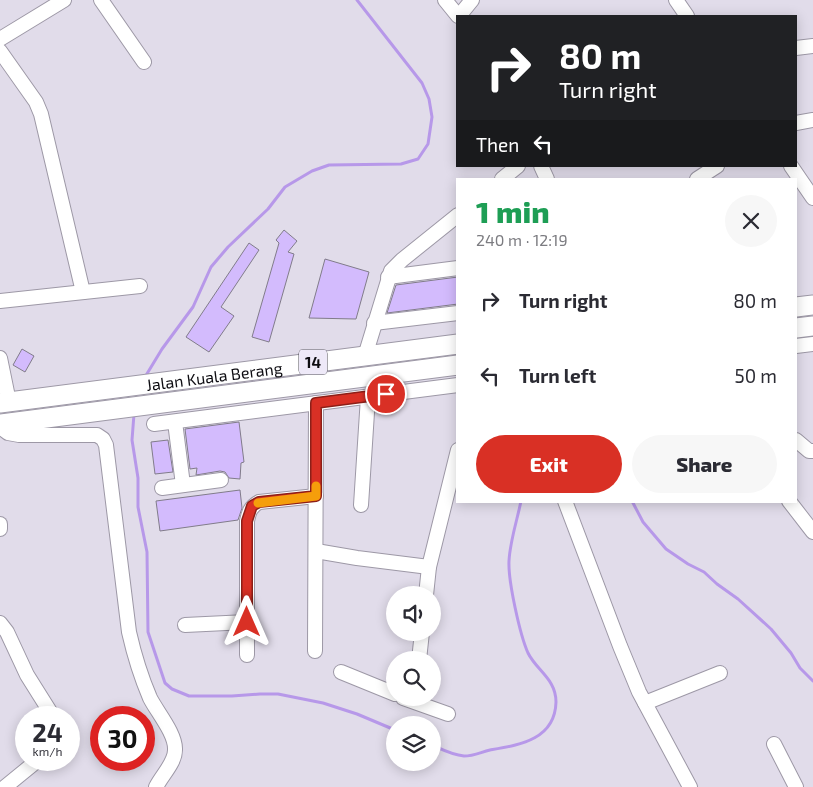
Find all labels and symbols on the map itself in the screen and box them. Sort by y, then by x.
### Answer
road number: 14 [299,350,327,374]
street label: Jalan Kuala Berang [145,357,284,394]
pin [365,373,407,415]
position arrow [220,595,272,647]
speed limit sign: 30 [90,706,155,771]

